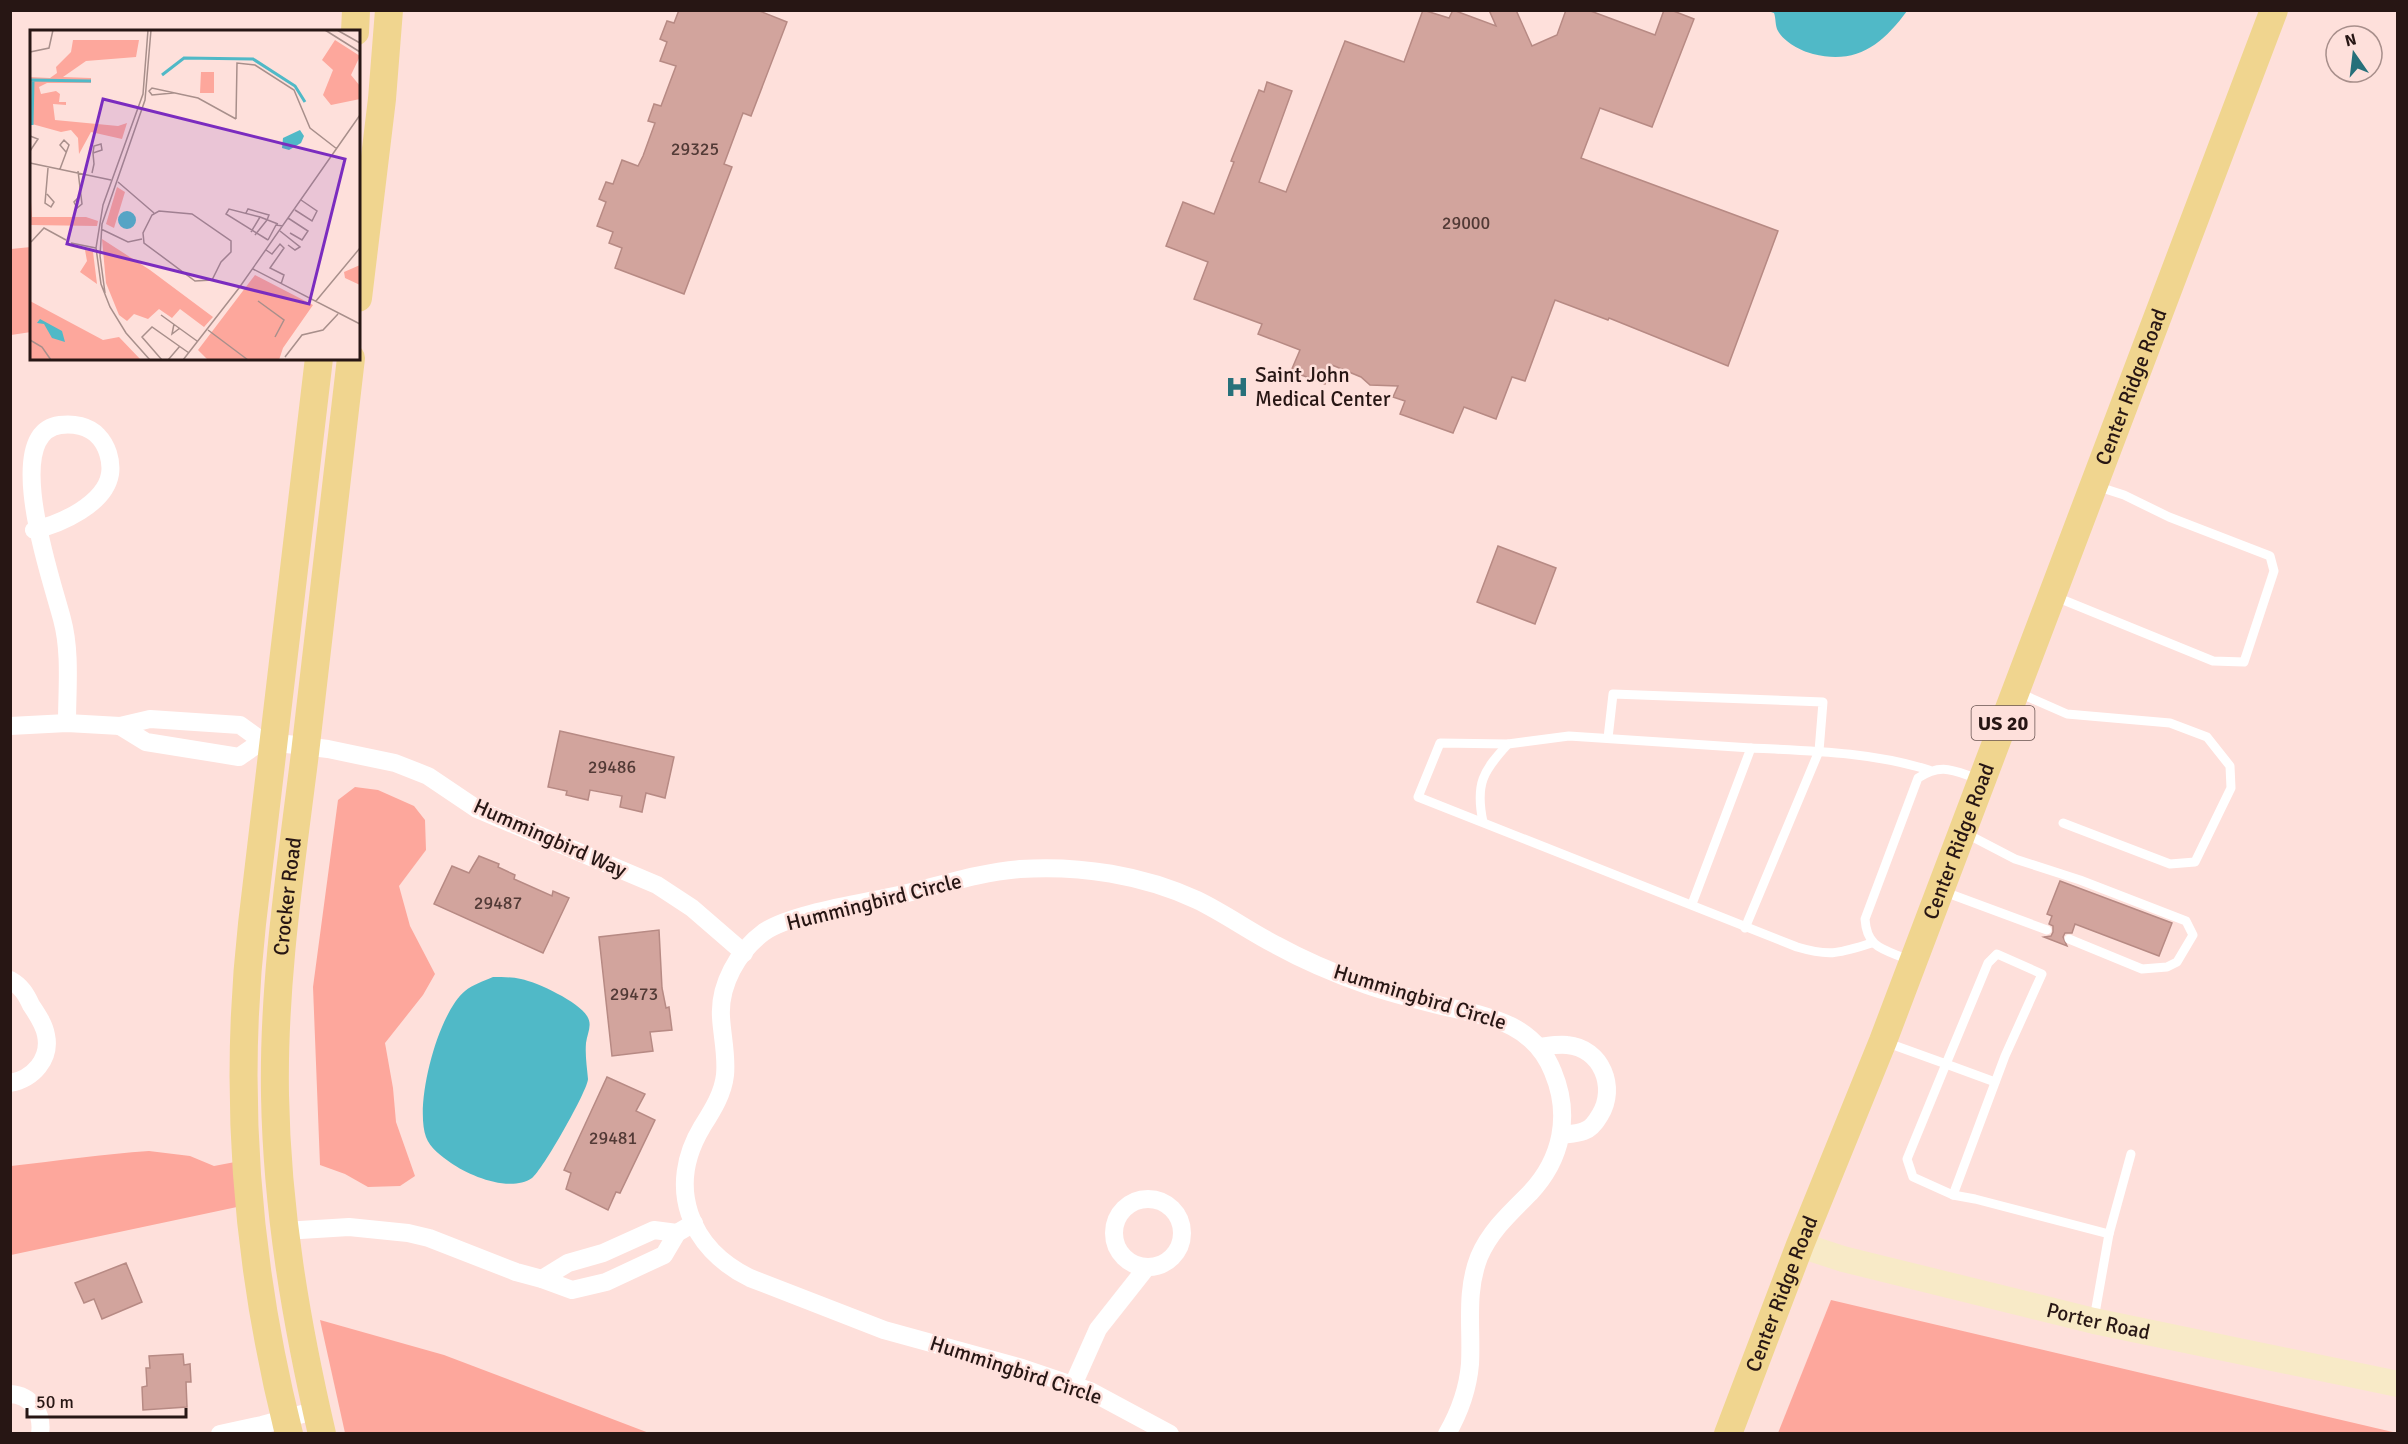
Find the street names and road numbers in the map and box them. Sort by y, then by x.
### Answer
street label: Center Ridge Road [2090,305,2173,469]
road number: US 20 [1972,706,2034,740]
street label: Center Ridge Road [1917,759,2000,923]
street label: Hummingbird Way [469,793,631,883]
street label: Crocker Road [268,836,307,957]
street label: Hummingbird Circle [784,868,964,936]
street label: Hummingbird Circle [1330,958,1510,1036]
street label: Center Ridge Road [1740,1212,1823,1376]
street label: Porter Road [2044,1297,2152,1345]
street label: Hummingbird Circle [927,1330,1105,1410]

